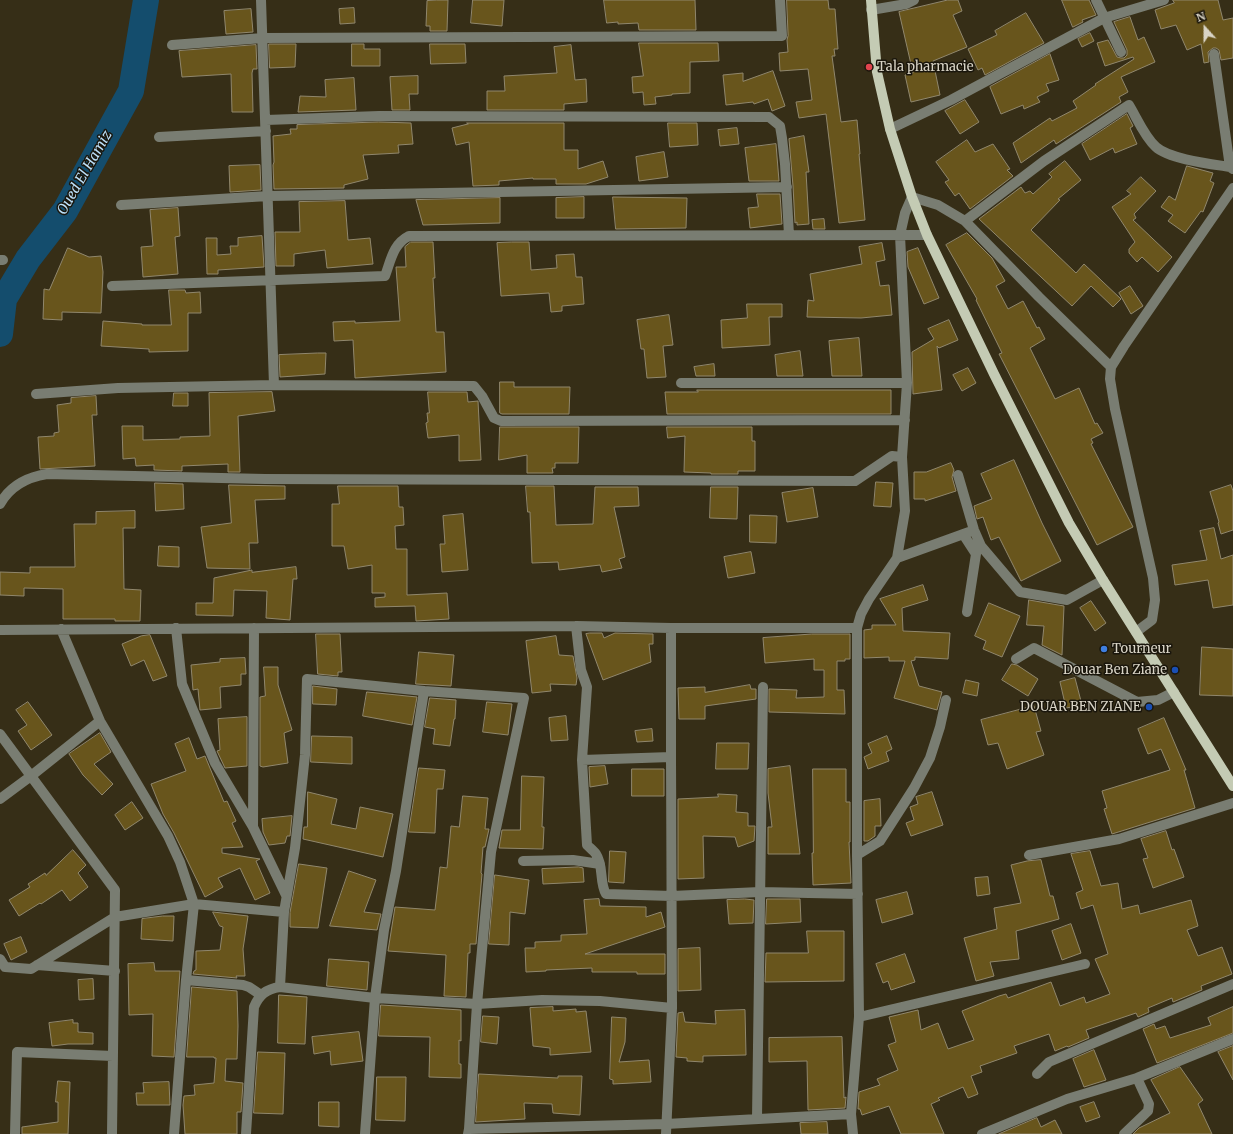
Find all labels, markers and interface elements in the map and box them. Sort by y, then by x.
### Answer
north arrow [1185,8,1225,48]
text: N [1194,9,1207,25]
place label: Tala pharmacie [877,59,974,75]
marker: Tala pharmacie [864,62,874,72]
water label: Oued El Hamiz [54,128,116,218]
place label: Tourneur [1112,641,1171,657]
marker: Tourneur [1099,644,1109,654]
place label: Douar Ben Ziane [1063,662,1167,678]
marker: Douar Ben Ziane [1170,665,1180,675]
place label: DOUAR BEN ZIANE [1020,699,1141,715]
marker: DOUAR BEN ZIANE [1144,702,1154,712]

